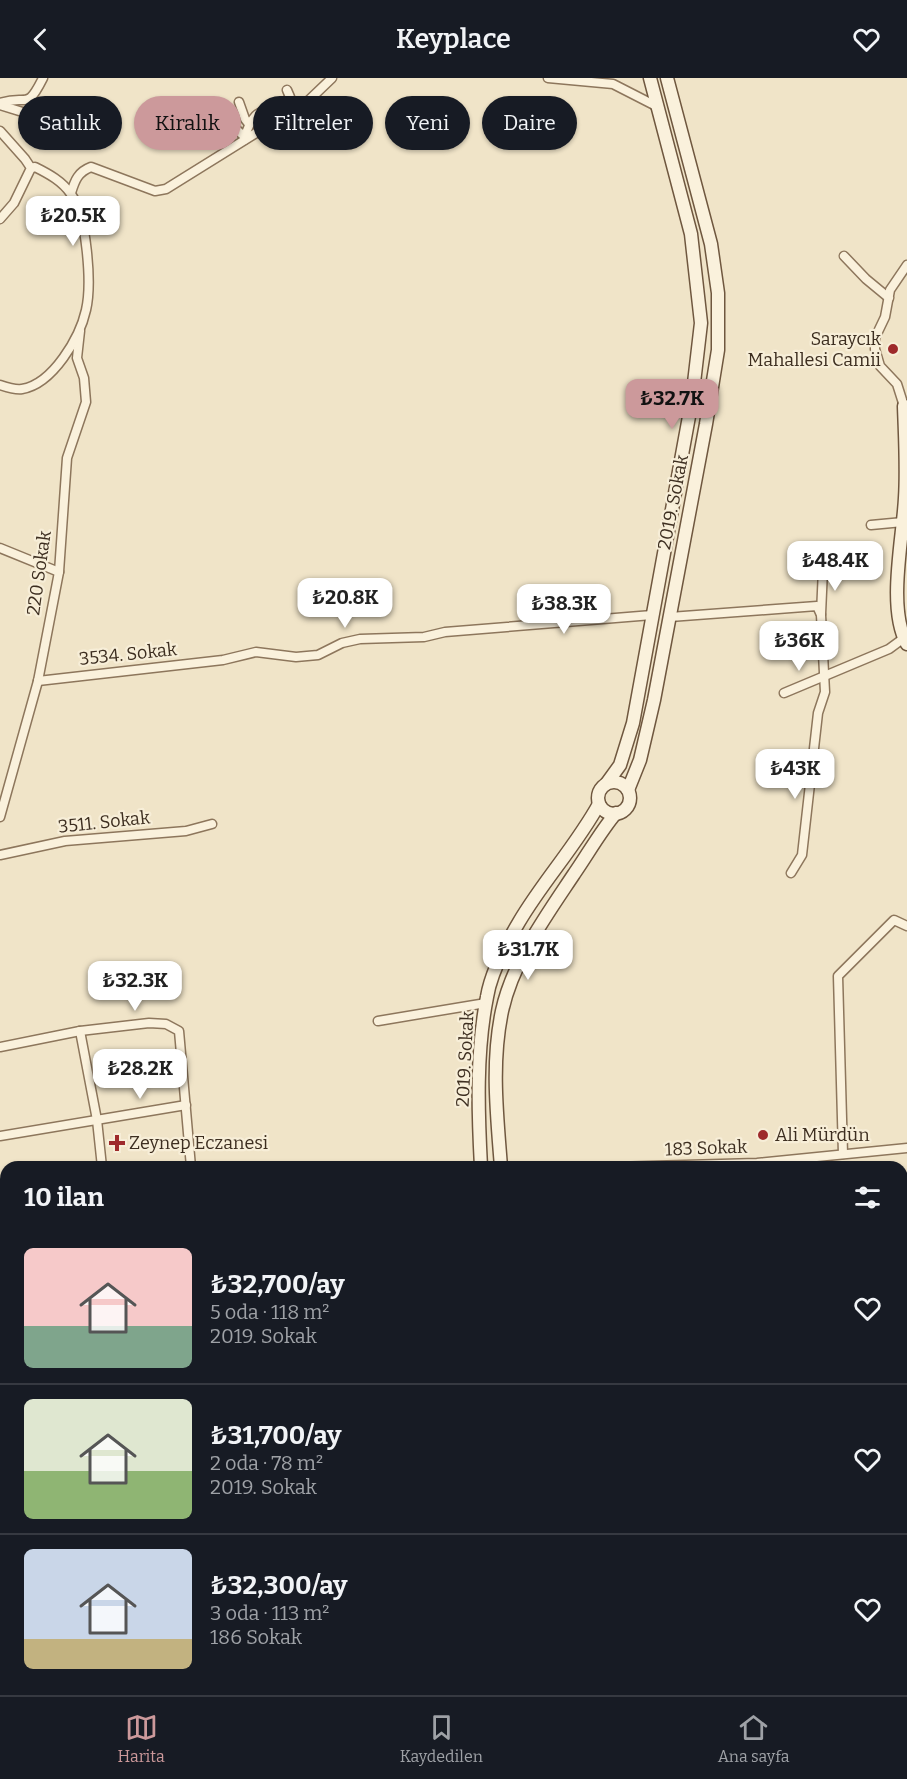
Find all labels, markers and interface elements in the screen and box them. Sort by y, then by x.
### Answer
icon: back [24,23,57,56]
text: Keyplace [396,23,511,55]
icon: heart [850,23,883,56]
chip: Satılık [18,96,122,150]
chip: Kiralık [134,96,241,150]
chip: Filtreler [253,96,373,150]
chip: Yeni [385,96,470,150]
chip: Daire [482,96,577,150]
pin: ₺20.5K [24,196,122,247]
text: ₺20.5K [40,203,106,227]
place label: Saraycık Mahallesi Camii [748,328,882,371]
marker: Saraycık Mahallesi Camii [886,342,900,356]
pin: ₺32.7K [623,379,721,430]
text: ₺32.7K [640,386,704,410]
street label: 2019. Sokak [653,452,693,551]
street label: 220 Sokak [22,528,56,617]
pin: ₺48.4K [786,541,884,592]
text: ₺48.4K [801,548,869,572]
pin: ₺20.8K [296,578,394,629]
pin: ₺38.3K [515,584,613,635]
text: ₺20.8K [311,585,379,609]
text: ₺38.3K [531,591,597,615]
pin: ₺36K [763,621,835,672]
text: ₺36K [773,628,825,652]
street label: 3534. Sokak [78,638,179,670]
pin: ₺43K [759,749,831,800]
text: ₺43K [769,756,821,780]
street label: 3511. Sokak [57,806,152,838]
pin: ₺31.7K [479,930,577,981]
text: ₺31.7K [497,937,559,961]
pin: ₺32.3K [86,961,184,1012]
text: ₺32.3K [102,968,168,992]
street label: 2019. Sokak [451,1010,479,1108]
pin: ₺28.2K [91,1049,189,1100]
text: ₺28.2K [107,1056,173,1080]
place label: Ali Mürdün [775,1124,870,1146]
marker: Ali Mürdün [756,1128,770,1142]
place label: Zeynep Eczanesi [129,1132,268,1154]
marker: Zeynep Eczanesi [110,1136,124,1150]
street label: 183 Sokak [664,1136,748,1160]
icon: filters [851,1181,884,1214]
text: 10 ilan [24,1182,104,1213]
text: ₺32,700/ay [210,1269,345,1300]
icon: home [72,1272,144,1344]
icon: heart [851,1292,884,1325]
text: 5 oda · 118 m² [210,1300,329,1324]
text: 2019. Sokak [210,1324,317,1348]
text: ₺31,700/ay [210,1420,341,1451]
icon: home [72,1423,144,1495]
icon: heart [851,1443,884,1476]
text: 2 oda · 78 m² [210,1451,323,1475]
text: 2019. Sokak [210,1475,317,1499]
text: ₺32,300/ay [210,1570,348,1601]
icon: home [72,1573,144,1645]
icon: heart [851,1593,884,1626]
text: 3 oda · 113 m² [210,1601,329,1625]
text: 186 Sokak [210,1625,302,1649]
tab: Harita [118,1711,165,1766]
tab: Kaydedilen [400,1711,483,1766]
tab: Ana sayfa [718,1711,789,1766]

